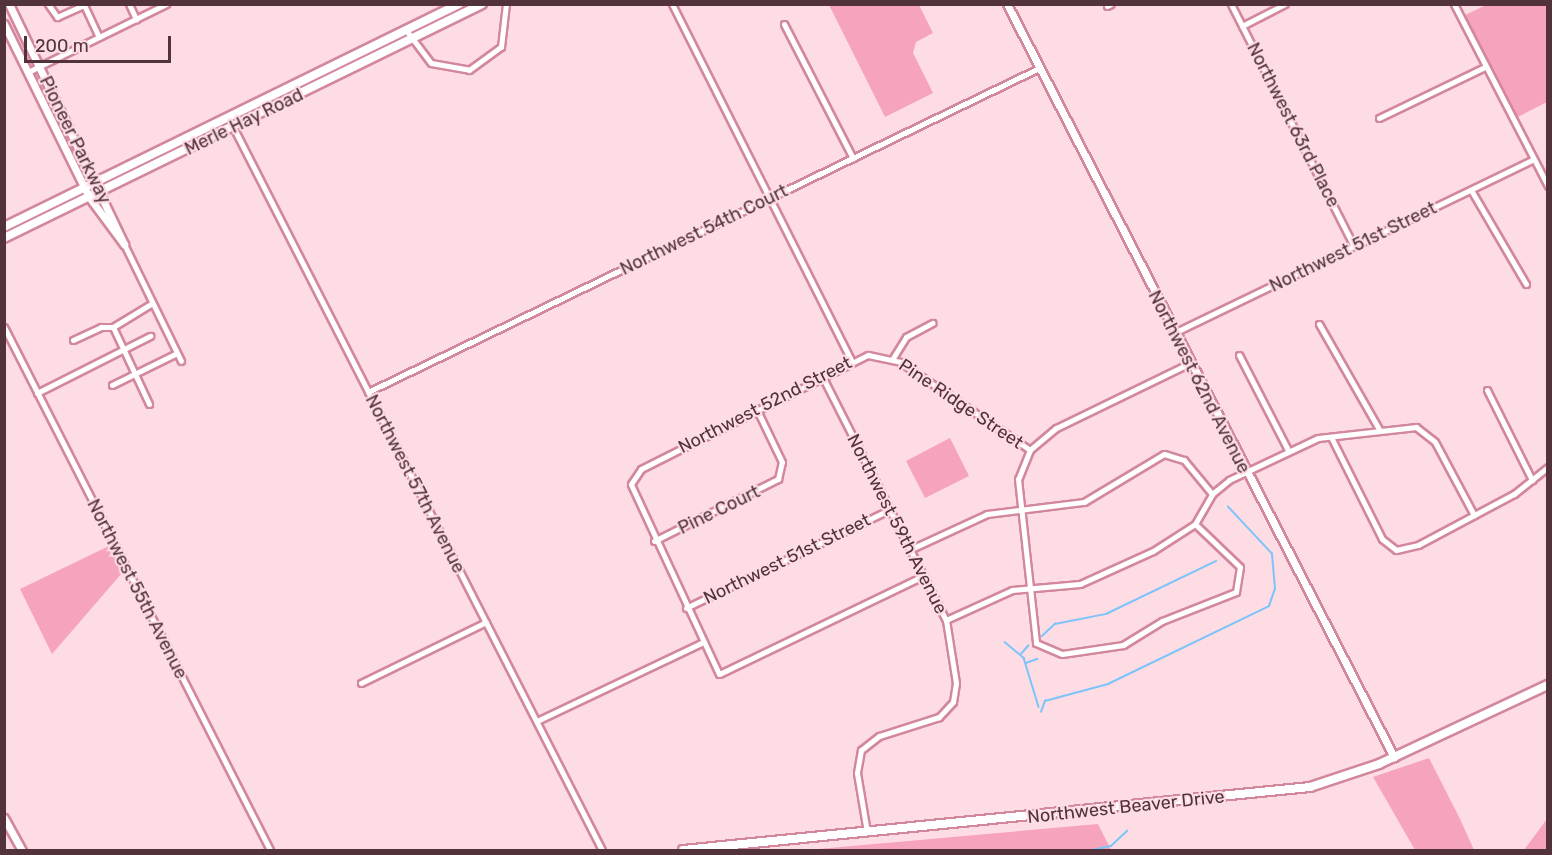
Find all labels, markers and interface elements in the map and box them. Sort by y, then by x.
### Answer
scale bar [27,24,174,62]
text: 200 m [35,35,89,57]
street label: Northwest 63rd Place [1242,39,1344,211]
street label: Pioneer Parkway [35,72,115,208]
street label: Merle Hay Road [181,84,307,160]
street label: Northwest 54th Court [617,180,791,280]
street label: Northwest 51st Street [1266,197,1440,297]
street label: Northwest 62nd Avenue [1143,287,1255,477]
street label: Northwest 52nd Street [675,352,855,458]
street label: Pine Ridge Street [895,354,1027,454]
street label: Northwest 57th Avenue [360,391,470,577]
street label: Northwest 59th Avenue [842,430,952,618]
street label: Pine Court [675,481,763,539]
street label: Northwest 55th Avenue [82,495,192,683]
street label: Northwest 51st Street [700,509,874,609]
street label: Northwest Beaver Drive [1026,786,1226,828]

